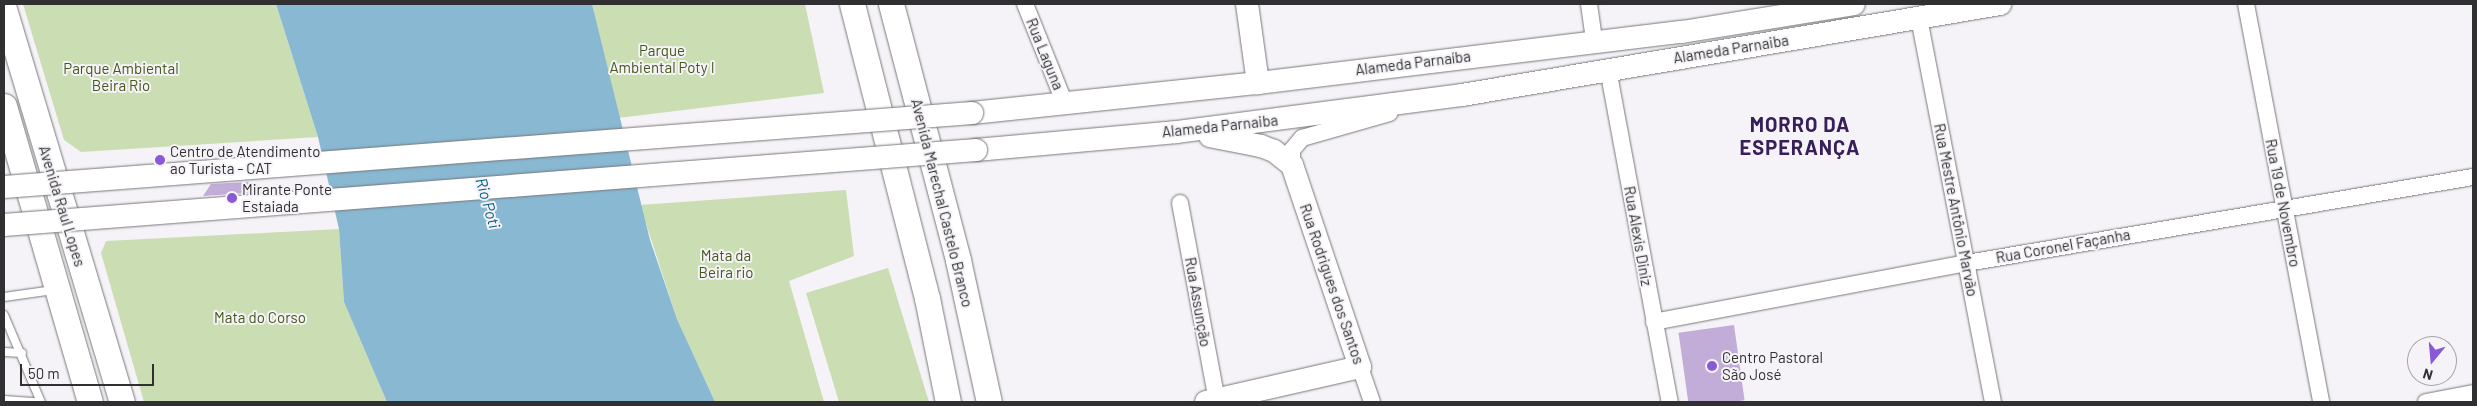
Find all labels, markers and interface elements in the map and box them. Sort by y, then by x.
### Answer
street label: Rua Laguna [1022,15,1068,93]
street label: Alameda Parnaiba [1672,31,1790,67]
park label: Parque Ambiental Poty I [609,41,715,76]
street label: Alameda Parnaíba [1354,47,1472,79]
park label: Parque Ambiental Beira Rio [63,59,179,94]
street label: Avenida Marechal Castelo Branco [907,97,977,309]
street label: Alameda Parnaiba [1161,111,1279,141]
district label: MORRO DA ESPERANÇA [1738,112,1862,159]
street label: Rua Mestre Antônio Marvão [1930,122,1982,298]
street label: Rua 19 de Novembro [2262,137,2304,269]
place label: Centro de Atendimento ao Turista - CAT [170,142,320,177]
street label: Avenida Raul Lopes [35,143,89,269]
marker: Centro de Atendimento ao Turista - CAT [154,154,166,166]
water label: Rio Poti [472,175,504,231]
place label: Mirante Ponte Estaiada [242,180,332,215]
street label: Rua Alexis Diniz [1620,185,1656,287]
marker: Mirante Ponte Estaiada [226,192,238,204]
street label: Rua Rodrigues dos Santos [1296,201,1368,367]
street label: Rua Coronel Façanha [1994,225,2132,267]
park label: Mata da Beira rio [699,246,753,281]
street label: Rua Assunção [1181,256,1215,348]
park label: Mata do Corso [214,309,306,327]
north arrow [2407,336,2457,386]
place label: Centro Pastoral São José [1722,348,1823,383]
scale bar [22,354,156,386]
marker: Centro Pastoral São José [1706,360,1718,372]
text: 50 m [28,364,60,382]
text: N [2421,365,2435,384]

